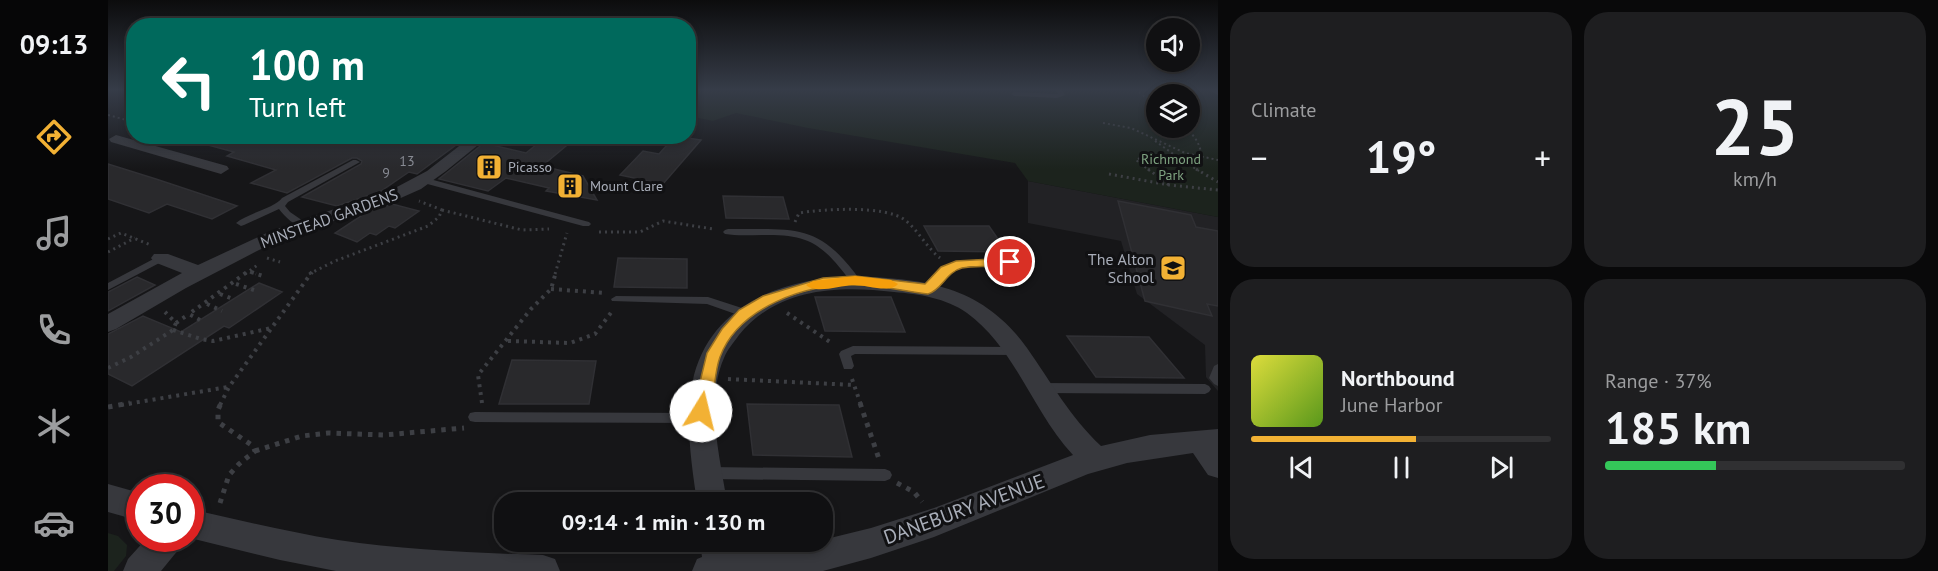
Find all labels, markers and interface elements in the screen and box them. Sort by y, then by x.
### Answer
map controls [1146,18,1200,138]
button: sound [1146,18,1200,72]
text: 09:13 [20,27,88,61]
text: 100 m [249,37,365,92]
icon: left [150,42,228,120]
text: 25 [1711,76,1799,177]
button: layers [1146,84,1200,138]
text: Turn left [249,90,346,124]
text: Climate [1251,97,1317,123]
icon: directions [33,116,75,158]
text: 19° [1366,127,1436,185]
text: − [1251,136,1268,179]
text: + [1534,136,1551,179]
park label: Richmond Park [1141,150,1201,184]
house number: 13 [399,152,415,170]
building icon: Picasso [474,152,504,182]
place label: Picasso [508,158,552,176]
house number: 9 [382,164,390,182]
text: km/h [1733,166,1777,192]
building icon: Mount Clare [555,171,585,201]
place label: Mount Clare [590,177,663,195]
street label: MINSTEAD GARDENS [257,184,401,252]
icon: music [33,212,75,254]
pin [984,236,1035,287]
icon: arrive [993,245,1026,278]
place label: The Alton School [1088,249,1154,287]
school or university icon: The Alton School [1158,253,1188,283]
icon: phone [33,309,75,351]
text: Northbound [1341,364,1455,392]
text: Range · 37% [1605,368,1712,394]
position arrow [669,379,733,443]
text: June Harbor [1341,392,1443,418]
text: 185 km [1605,398,1751,456]
icon: climate [33,405,75,447]
icon: previous [1285,451,1318,484]
icon: pause [1385,451,1418,484]
icon: next [1485,451,1518,484]
street label: DANEBURY AVENUE [880,468,1048,550]
speed limit sign: 30 [126,474,204,552]
icon: car [33,502,75,544]
text: 09:14 · 1 min · 130 m [562,508,765,536]

